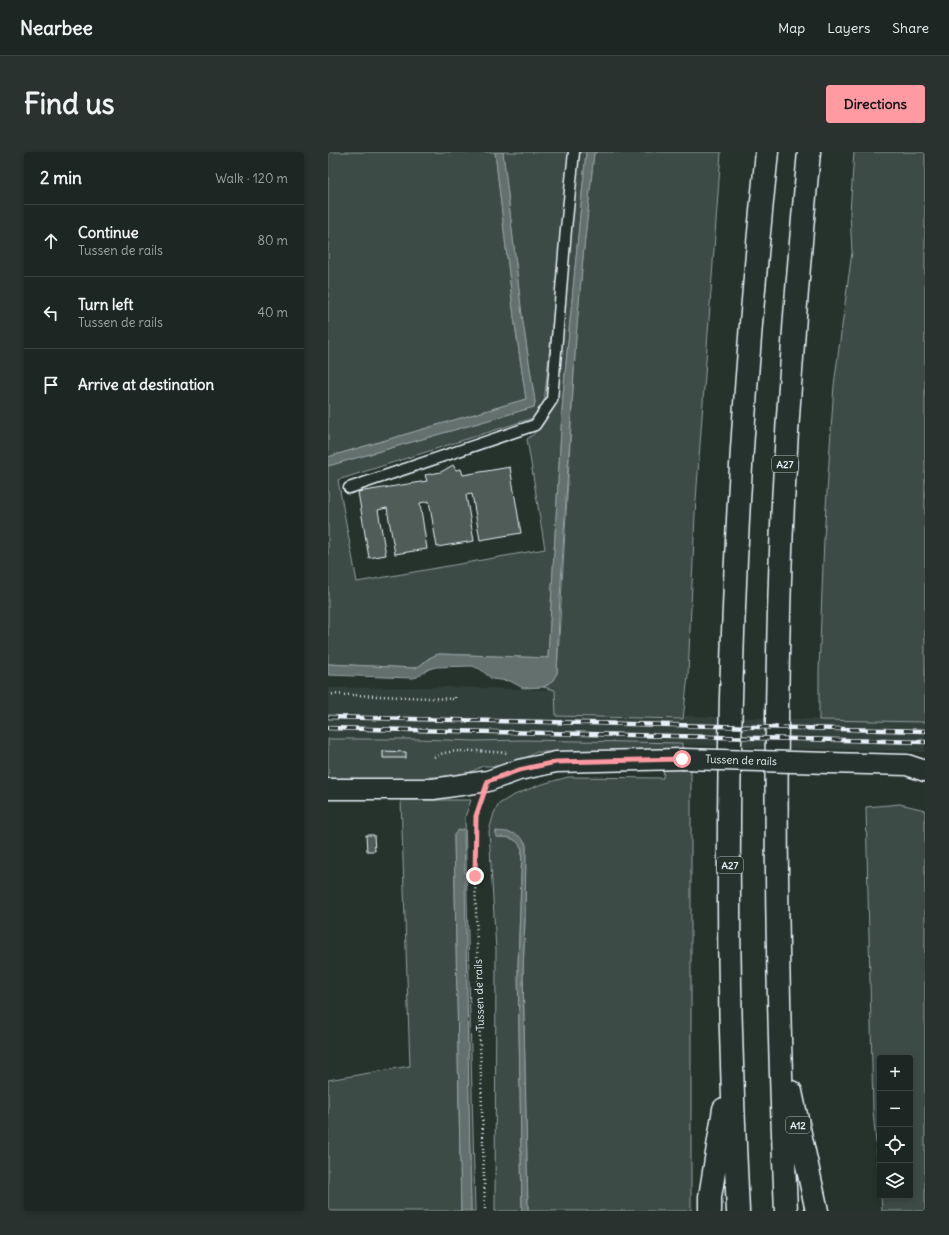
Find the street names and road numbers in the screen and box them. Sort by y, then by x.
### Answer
road number: A27 [772,456,798,472]
street label: Tussen de rails [705,752,777,768]
road number: A27 [717,857,743,873]
street label: Tussen de rails [471,959,487,1031]
road number: A12 [786,1117,810,1133]

